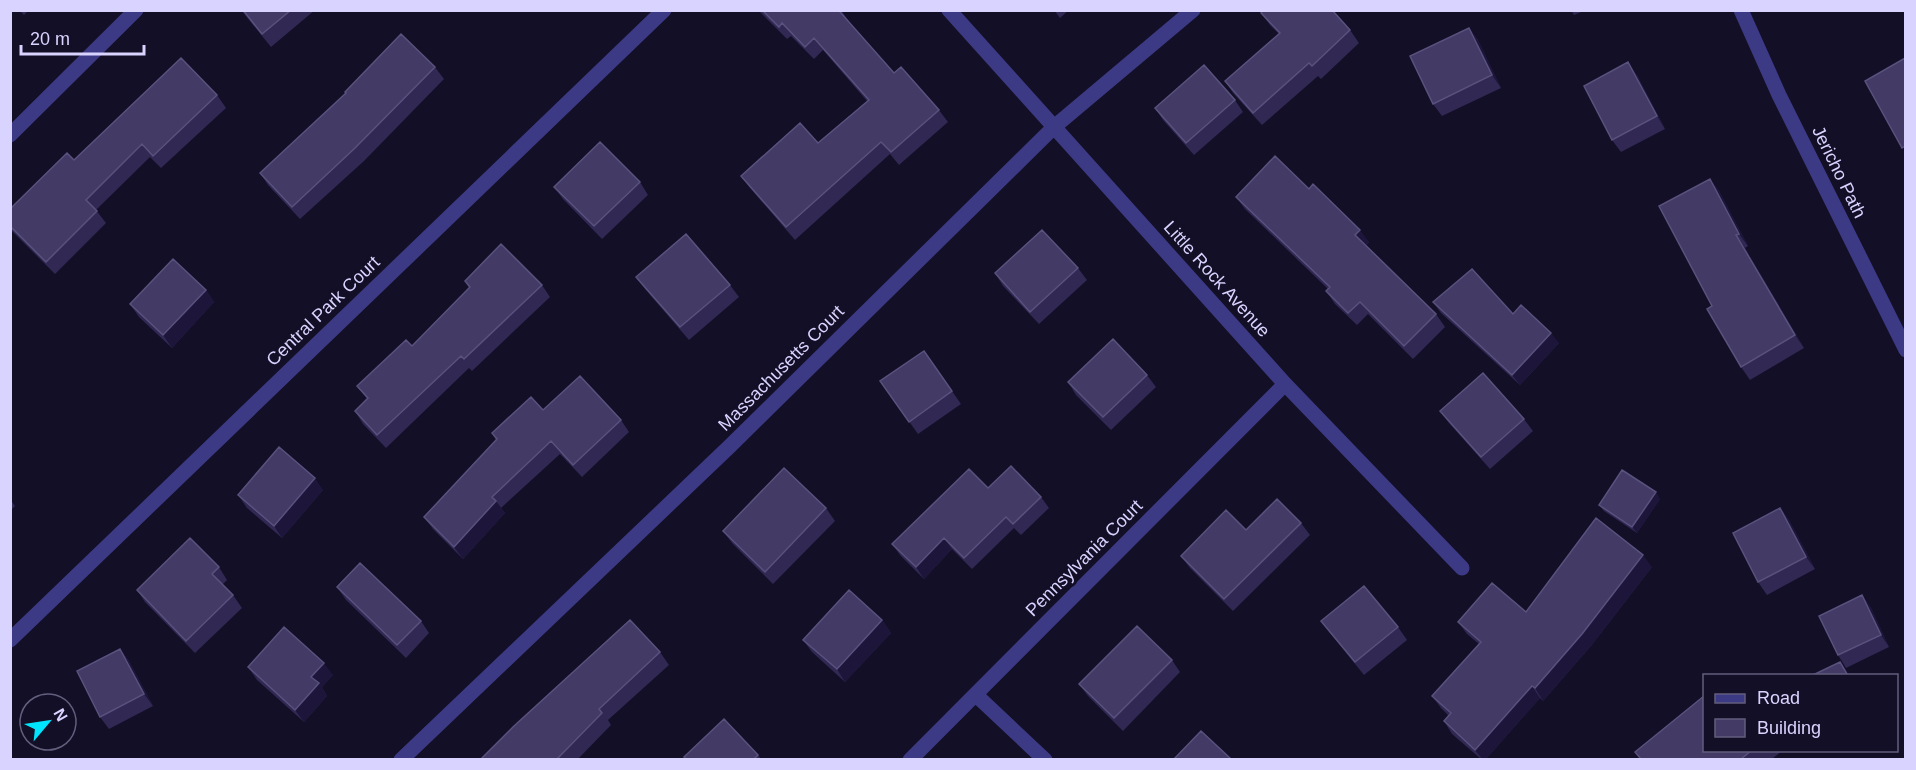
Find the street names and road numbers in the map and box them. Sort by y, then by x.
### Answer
street label: Jericho Path [1808,123,1870,221]
street label: Little Rock Avenue [1160,217,1274,341]
street label: Central Park Court [262,252,384,370]
street label: Massachusetts Court [714,301,848,435]
street label: Pennsylvania Court [1022,496,1146,620]

